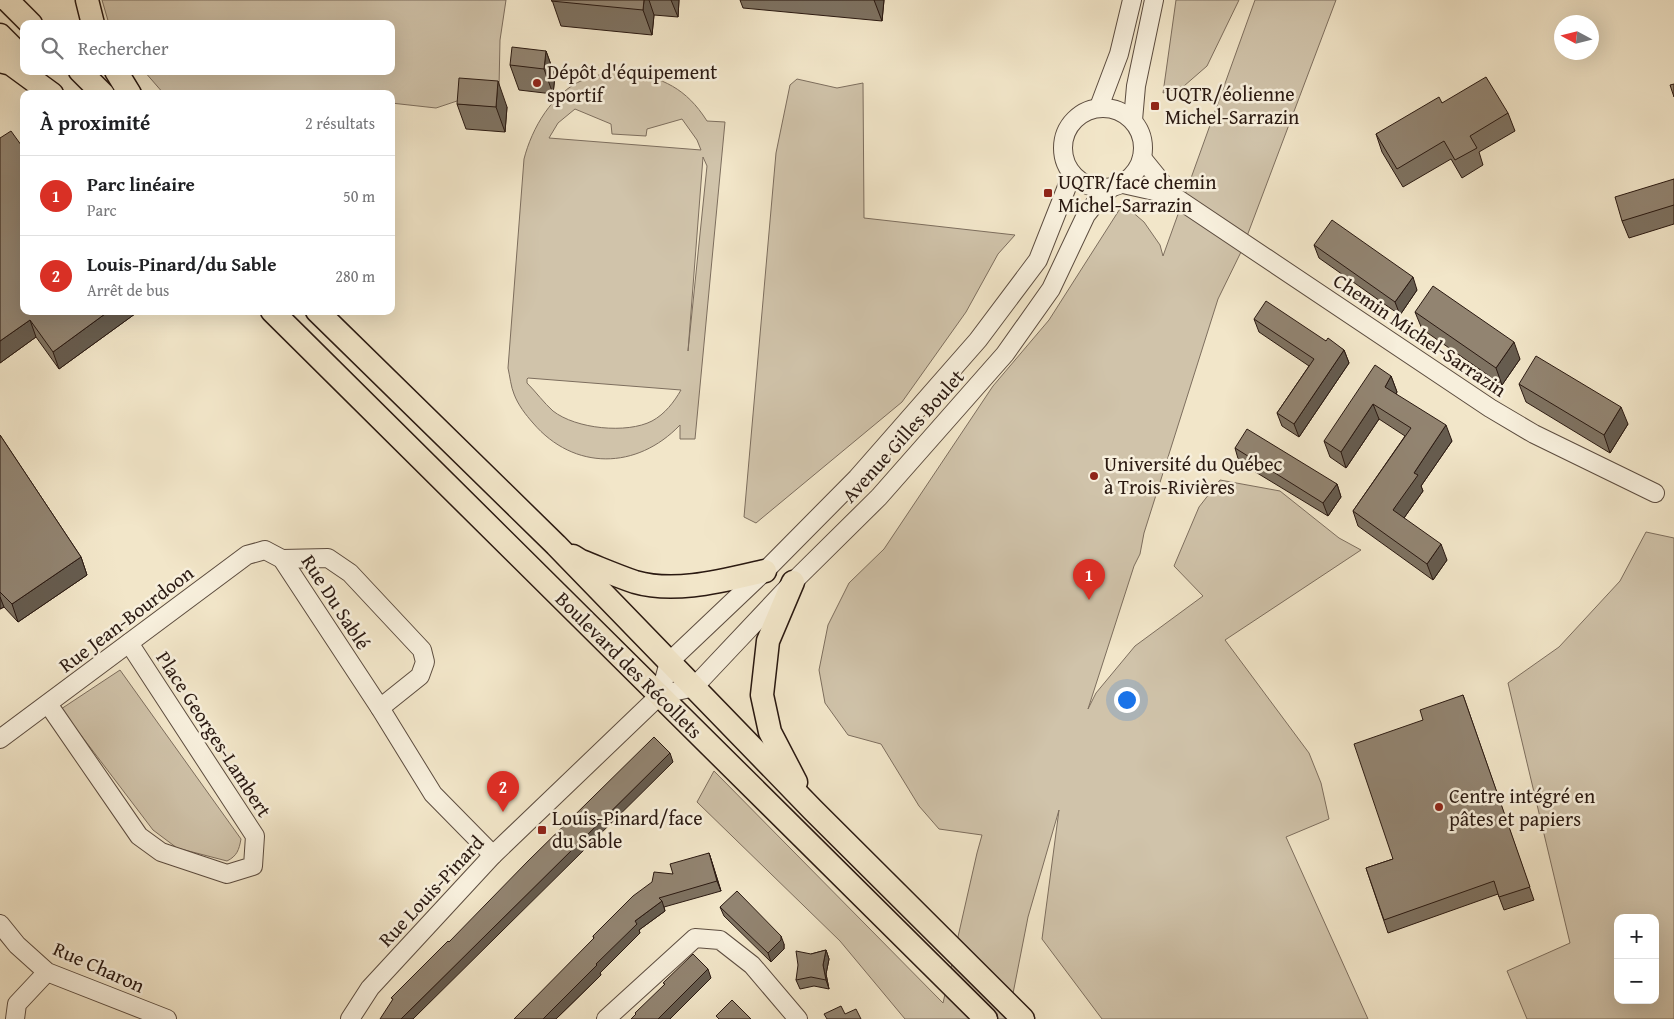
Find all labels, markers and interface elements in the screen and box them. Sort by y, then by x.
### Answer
north arrow [1554,15,1599,60]
search box [20,20,395,75]
icon: search [38,34,66,62]
text: Rechercher [78,34,169,62]
place label: Dépôt d'équipement sportif [547,57,717,109]
marker: Dépôt d'équipement sportif [531,77,543,89]
place label: UQTR/éolienne Michel-Sarrazin [1165,79,1299,131]
marker: UQTR/éolienne Michel-Sarrazin [1149,100,1161,112]
text: À proximité [40,107,150,138]
text: 2 résultats [305,111,375,135]
place label: UQTR/face chemin Michel-Sarrazin [1058,167,1216,219]
text: Parc linéaire [87,170,195,198]
text: 1 [52,184,60,208]
text: 50 m [343,184,375,208]
marker: UQTR/face chemin Michel-Sarrazin [1042,187,1054,199]
text: Parc [87,198,117,222]
text: Louis-Pinard/du Sable [87,250,277,278]
text: 2 [52,264,60,288]
text: 280 m [335,264,375,288]
street label: Chemin Michel-Sarrazin [1328,266,1513,403]
text: Arrêt de bus [87,278,169,302]
street label: Avenue Gilles Boulet [835,363,970,509]
place label: Université du Québec à Trois-Rivières [1104,449,1283,501]
marker: Université du Québec à Trois-Rivières [1088,470,1100,482]
street label: Rue Du Sablé [295,549,378,655]
street label: Rue Jean-Bourdoon [52,558,199,679]
pin: 1 [1073,559,1105,600]
street label: Boulevard des Récollets [549,585,709,745]
street label: Place Georges-Lambert [150,645,279,822]
your location [1114,687,1140,713]
pin: 2 [487,771,519,812]
place label: Centre intégré en pâtes et papiers [1449,781,1595,833]
marker: Centre intégré en pâtes et papiers [1433,801,1445,813]
place label: Louis-Pinard/face du Sable [552,803,703,855]
marker: Louis-Pinard/face du Sable [536,824,548,836]
street label: Rue Louis-Pinard [371,828,490,953]
map controls [1614,914,1659,1004]
button: + [1614,914,1659,959]
street label: Rue Charon [49,934,149,1000]
button: − [1614,959,1659,1004]

